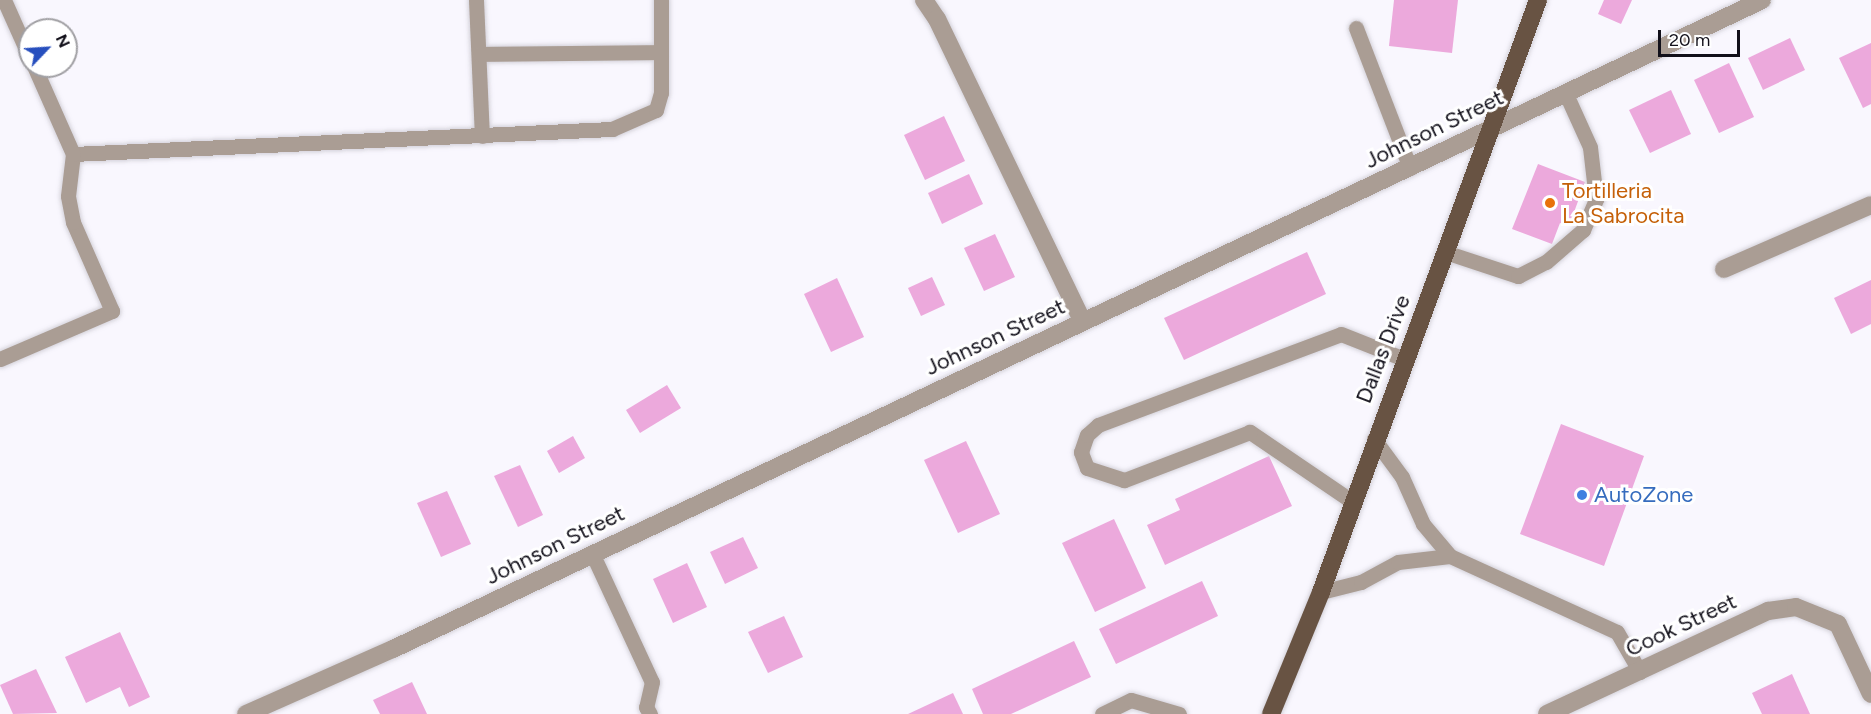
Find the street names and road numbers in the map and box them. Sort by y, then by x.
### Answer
street label: Johnson Street [1360,84,1508,174]
street label: Dallas Drive [1350,291,1416,407]
street label: Johnson Street [921,293,1069,381]
street label: Johnson Street [481,500,629,590]
street label: Cook Street [1621,588,1741,662]

